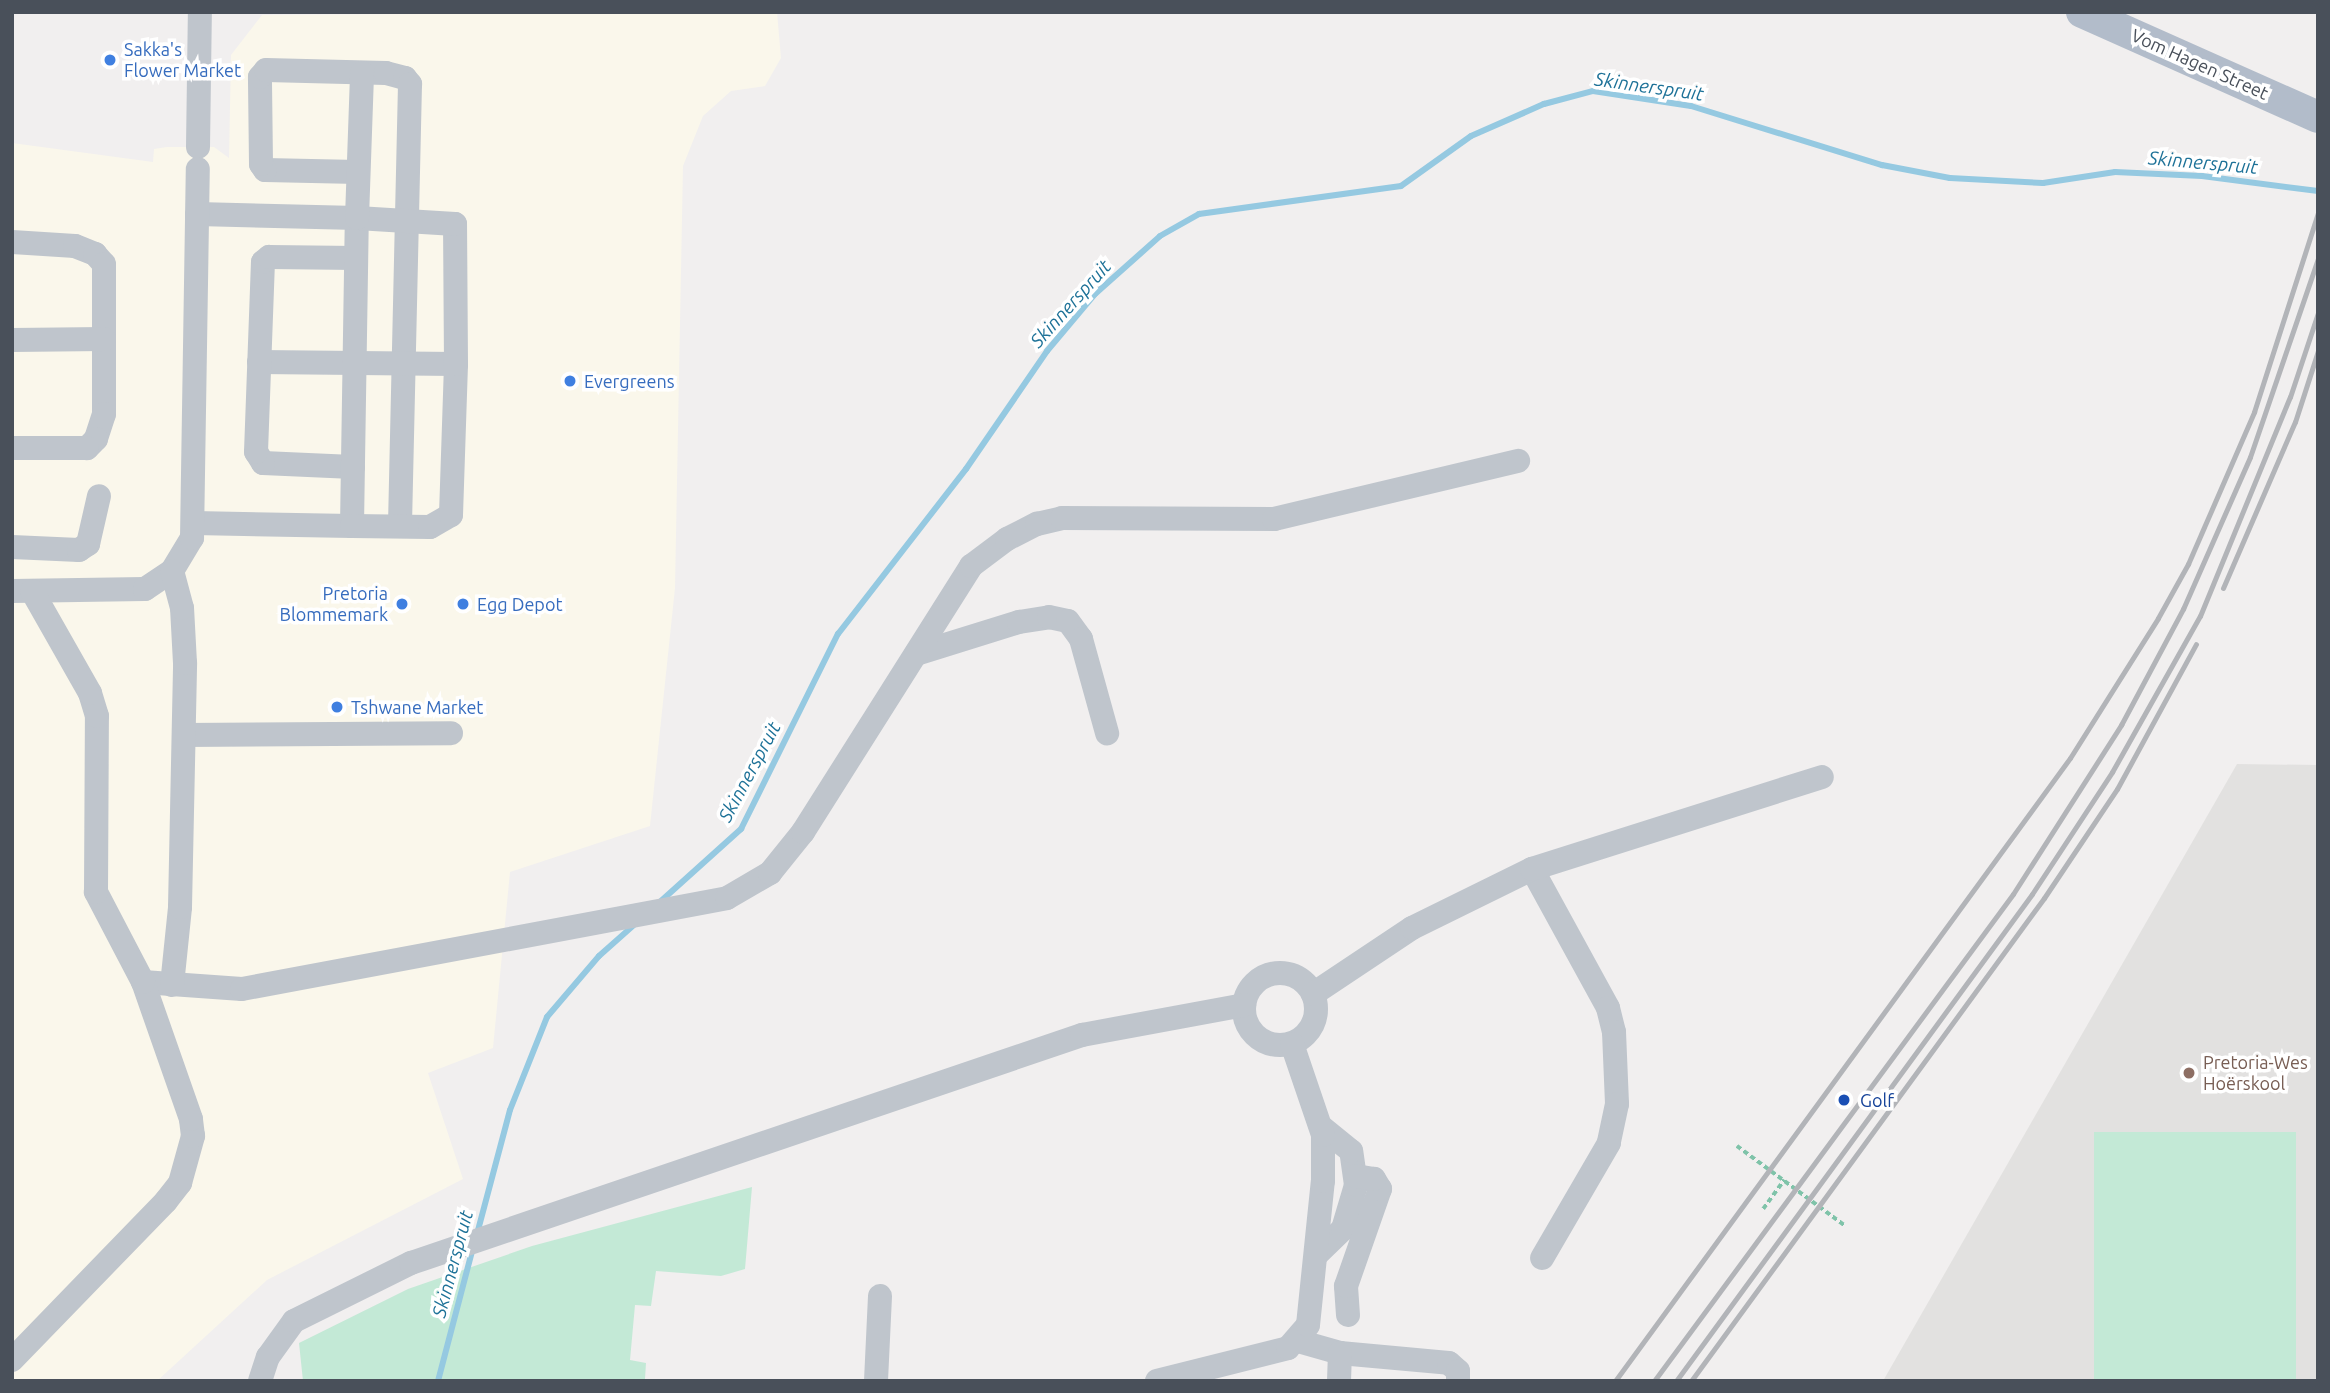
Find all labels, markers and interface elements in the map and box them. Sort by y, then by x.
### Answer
street label: Vom Hagen Street [2128,24,2272,104]
place label: Sakka's Flower Market [124,39,241,82]
marker: Sakka's Flower Market [102,52,118,68]
water label: Skinnerspruit [1593,68,1705,106]
water label: Skinnerspruit [2147,147,2259,179]
water label: Skinnerspruit [1026,256,1116,352]
place label: Evergreens [584,370,674,392]
marker: Evergreens [562,373,578,389]
place label: Pretoria Blommemark [280,583,388,626]
place label: Egg Depot [477,593,562,615]
marker: Pretoria Blommemark [394,596,410,612]
marker: Egg Depot [455,596,471,612]
place label: Tshwane Market [351,696,483,718]
marker: Tshwane Market [329,699,345,715]
water label: Skinnerspruit [714,718,786,826]
place label: Pretoria-Wes Hoërskool [2203,1052,2308,1094]
marker: Pretoria-Wes Hoërskool [2181,1065,2197,1081]
place label: Golf [1860,1089,1894,1111]
marker: Golf [1834,1090,1854,1110]
water label: Skinnerspruit [428,1208,478,1320]

